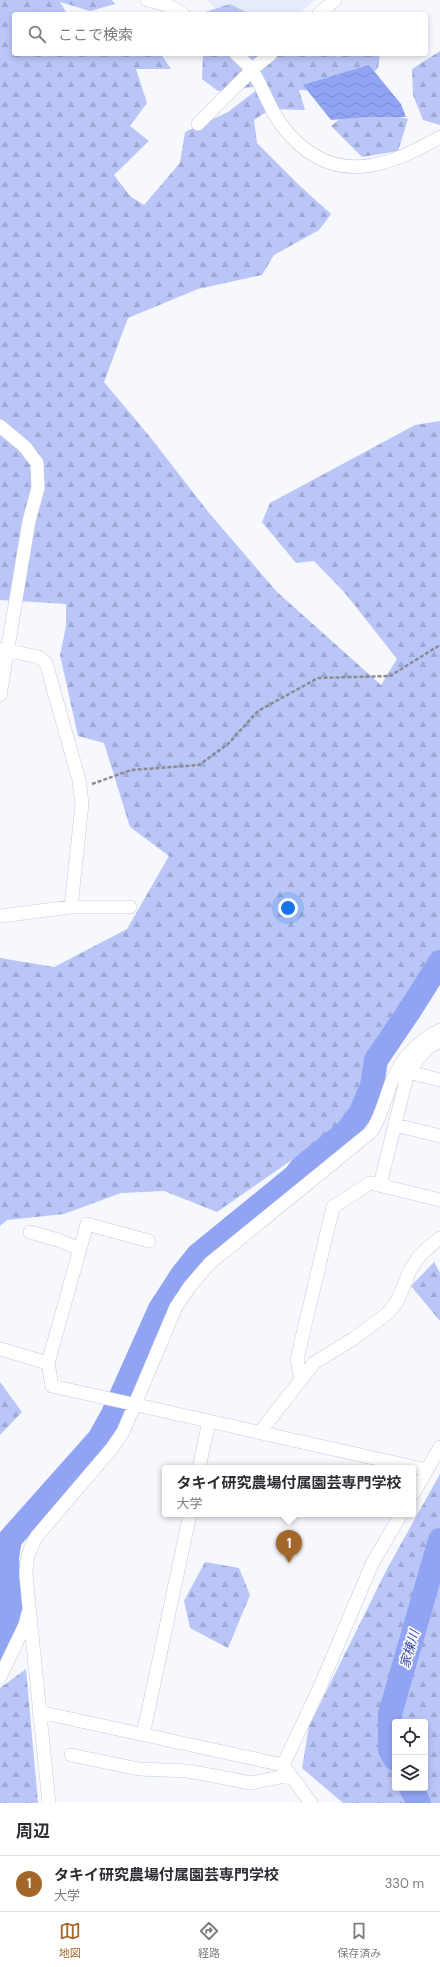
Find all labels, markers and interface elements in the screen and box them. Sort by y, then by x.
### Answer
search box [12,12,428,56]
icon: search [26,23,48,45]
text: ここで検索 [58,25,133,45]
your location [278,898,298,918]
popup [162,1465,416,1517]
text: タキイ研究農場付属園芸専門学校 [176,1473,402,1493]
text: 大学 [176,1495,203,1512]
pin: 1 [276,1530,302,1563]
water label: 家棟川 [396,1626,424,1670]
map controls [392,1719,428,1791]
button: locate [392,1719,428,1755]
button: layers [392,1755,428,1791]
text: 周辺 [16,1820,50,1842]
text: タキイ研究農場付属園芸専門学校 [54,1865,279,1885]
text: 1 [27,1875,31,1892]
text: 330 m [385,1875,424,1892]
text: 大学 [54,1887,80,1904]
tab: 地図 [59,1920,81,1960]
tab: 経路 [198,1920,220,1960]
tab: 保存済み [337,1920,381,1960]

